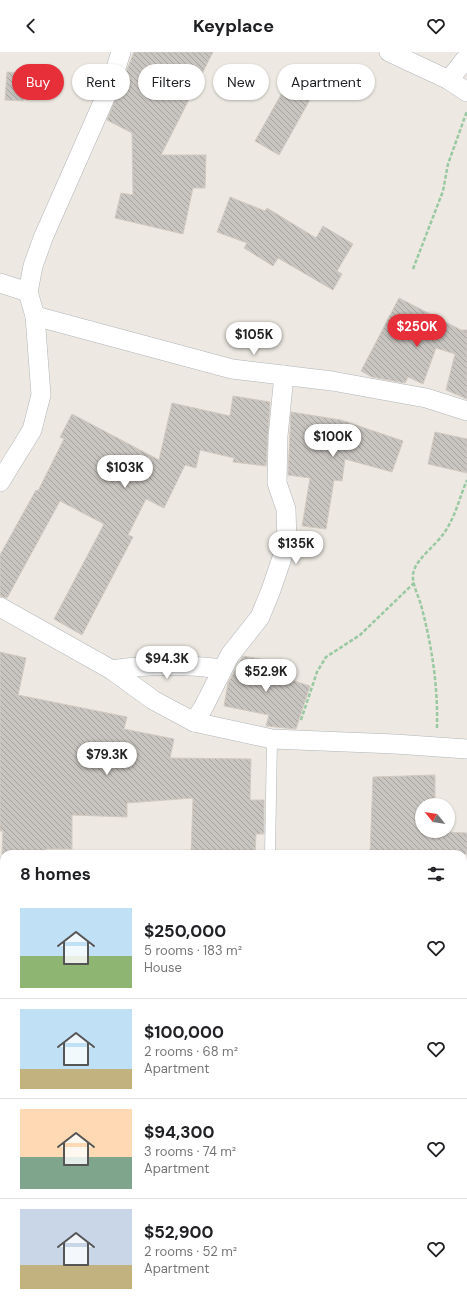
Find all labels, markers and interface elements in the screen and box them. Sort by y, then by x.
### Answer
text: Keyplace [193,14,274,38]
icon: back [20,15,42,37]
icon: heart [425,15,447,37]
chip: Buy [12,64,64,100]
chip: Rent [72,64,130,100]
chip: Filters [138,64,205,100]
chip: New [213,64,269,100]
chip: Apartment [277,64,375,100]
pin: $250K [389,314,445,348]
text: $250K [396,318,438,335]
pin: $105K [226,322,282,356]
text: $105K [235,326,273,343]
pin: $100K [305,424,361,458]
text: $100K [313,428,353,445]
pin: $103K [97,455,153,489]
text: $103K [106,459,144,476]
pin: $135K [268,531,324,565]
text: $135K [278,535,315,552]
pin: $94.3K [134,646,200,680]
text: $94.3K [145,650,189,667]
pin: $52.9K [233,659,299,693]
text: $52.9K [245,663,287,680]
pin: $79.3K [74,742,140,776]
text: $79.3K [86,746,128,763]
north arrow [415,798,455,838]
map controls [415,798,455,838]
text: 8 homes [20,863,91,885]
icon: filters [425,863,447,885]
text: $250,000 [144,920,226,942]
icon: home [52,924,100,972]
icon: heart [425,937,447,959]
text: 5 rooms · 183 m² [144,942,242,959]
text: House [144,959,182,976]
text: $100,000 [144,1021,224,1043]
icon: home [52,1025,100,1073]
icon: heart [425,1038,447,1060]
text: 2 rooms · 68 m² [144,1043,238,1060]
text: Apartment [144,1060,209,1077]
text: $94,300 [144,1121,214,1143]
icon: home [52,1125,100,1173]
icon: heart [425,1138,447,1160]
text: 3 rooms · 74 m² [144,1143,236,1160]
text: Apartment [144,1160,209,1177]
text: $52,900 [144,1221,213,1243]
icon: home [52,1225,100,1273]
icon: heart [425,1238,447,1260]
text: 2 rooms · 52 m² [144,1243,237,1260]
text: Apartment [144,1260,209,1277]

